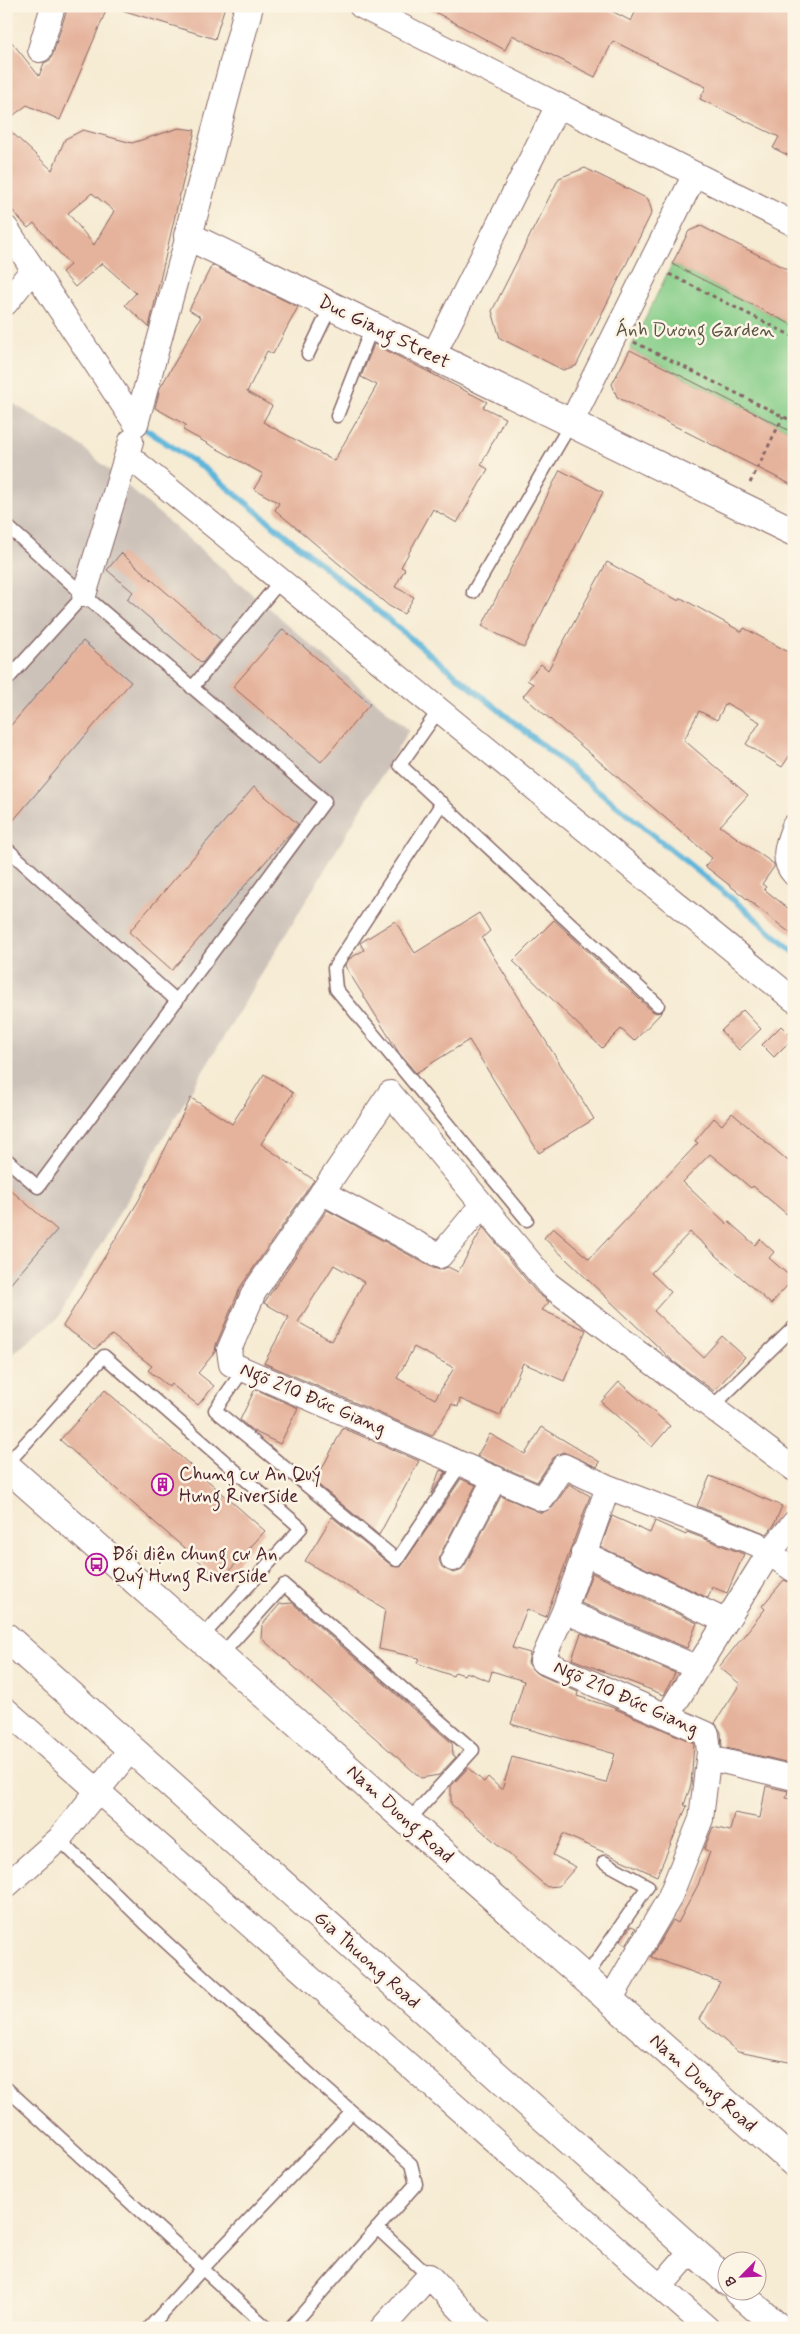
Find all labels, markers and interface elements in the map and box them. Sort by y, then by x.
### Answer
street label: Duc Giang Street [313,289,454,377]
park label: Ánh Dương Garden [616,317,774,346]
street label: Ngõ 210 Đức Giang [235,1357,390,1444]
place label: Chung cư An Quý Hưng Riverside [179,1462,321,1512]
building icon: Chung cư An Quý Hưng Riverside [151,1473,175,1497]
place label: Đối diện chung cư An Quý Hưng Riverside [112,1542,277,1592]
bus stop icon: Đối diện chung cư An Quý Hưng Riverside [84,1553,108,1577]
street label: Ngõ 210 Đức Giang [548,1655,702,1744]
street label: Nam Duong Road [339,1759,459,1871]
street label: Gia Thuong Road [308,1905,426,2015]
street label: Nam Duong Road [642,2028,762,2140]
north arrow [718,2252,768,2302]
text: B [721,2273,741,2289]

